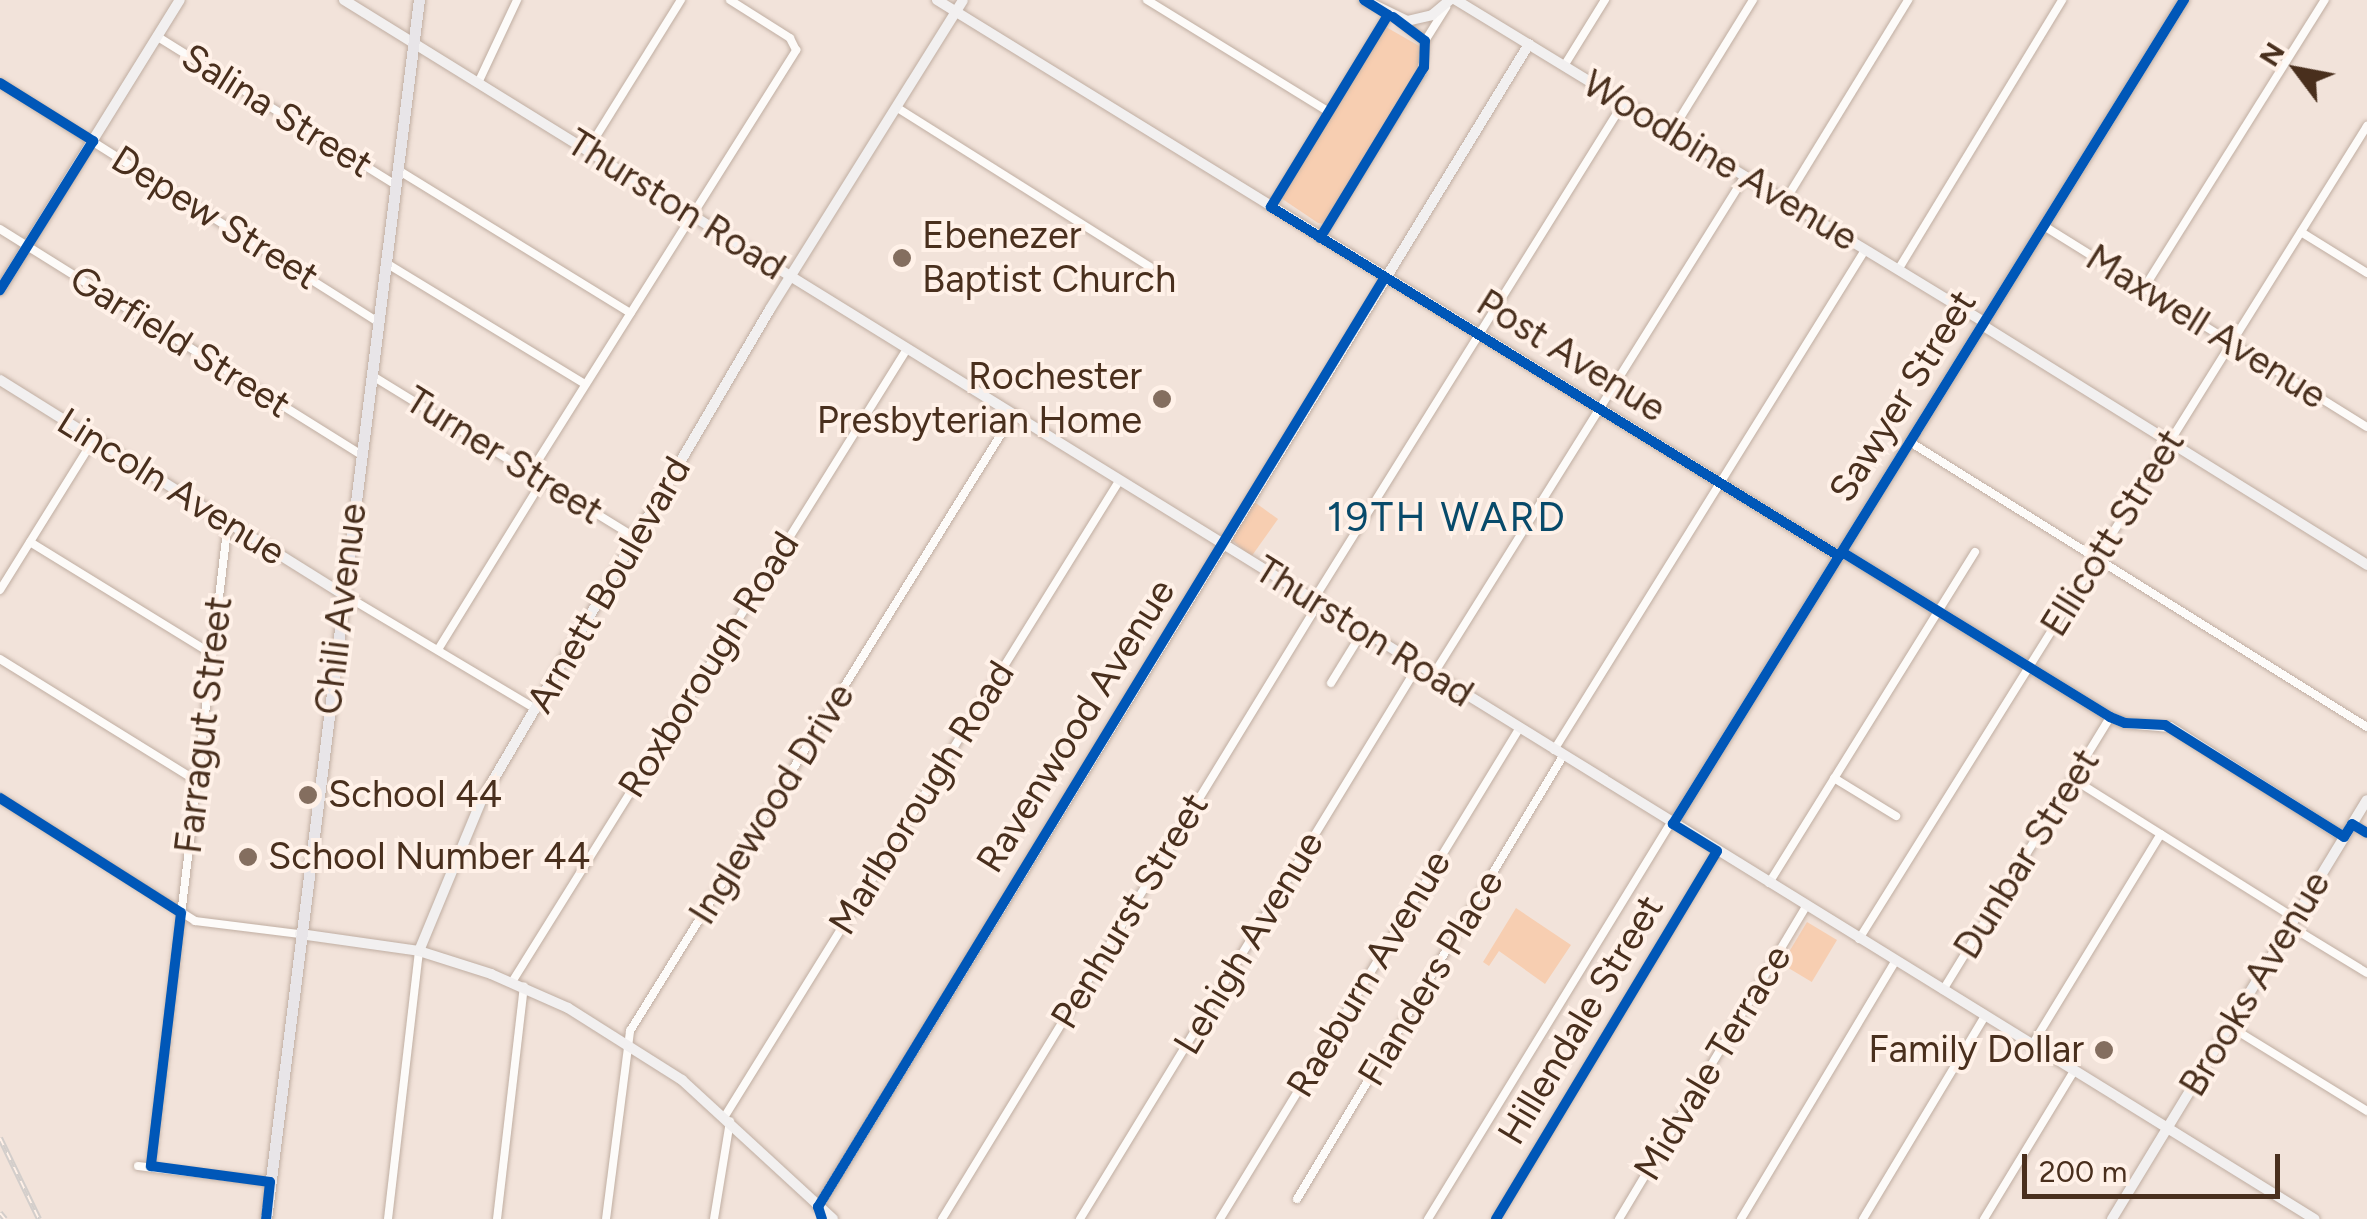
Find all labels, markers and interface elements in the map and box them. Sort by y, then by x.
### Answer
north arrow [2247,20,2347,120]
street label: Salina Street [173,34,381,188]
text: N [2251,36,2292,72]
street label: Woodbine Avenue [1574,61,1866,261]
street label: Thurston Road [559,120,793,290]
street label: Depew Street [103,136,327,300]
place label: Ebenezer Baptist Church [922,213,1176,302]
street label: Maxwell Avenue [2078,235,2334,419]
marker: Ebenezer Baptist Church [891,247,913,269]
street label: Garfield Street [61,256,299,428]
street label: Post Avenue [1468,280,1674,432]
street label: Sawyer Street [1820,282,1986,510]
place label: Rochester Presbyterian Home [817,354,1142,444]
street label: Turner Street [397,377,611,535]
marker: Rochester Presbyterian Home [1151,388,1173,410]
street label: Lincoln Avenue [49,399,293,575]
street label: Ellicott Street [2031,421,2195,645]
street label: Arnett Boulevard [517,449,701,721]
district label: 19TH WARD [1327,493,1567,541]
street label: Chili Avenue [305,501,377,717]
street label: Roxborough Road [609,524,809,806]
street label: Thurston Road [1247,547,1481,717]
street label: Ravenwood Avenue [967,571,1185,881]
street label: Farragut Street [166,594,242,856]
street label: Marlborough Road [820,653,1024,943]
street label: Inglewood Drive [680,675,864,933]
street label: Dunbar Street [1944,741,2110,967]
place label: School 44 [328,772,502,818]
marker: School 44 [297,784,319,806]
street label: Penhurst Street [1042,785,1218,1037]
street label: Lehigh Avenue [1165,823,1333,1063]
place label: School Number 44 [268,834,590,880]
street label: Raeburn Avenue [1278,843,1460,1105]
marker: School Number 44 [237,846,259,868]
street label: Flanders Place [1349,862,1513,1094]
street label: Brooks Avenue [2170,863,2340,1105]
street label: Hillendale Street [1489,887,1673,1153]
street label: Midvale Terrace [1625,937,1801,1189]
place label: Family Dollar [1868,1027,2084,1073]
marker: Family Dollar [2093,1039,2115,1061]
scale bar [2027,1134,2284,1196]
text: 200 m [2039,1153,2127,1190]

